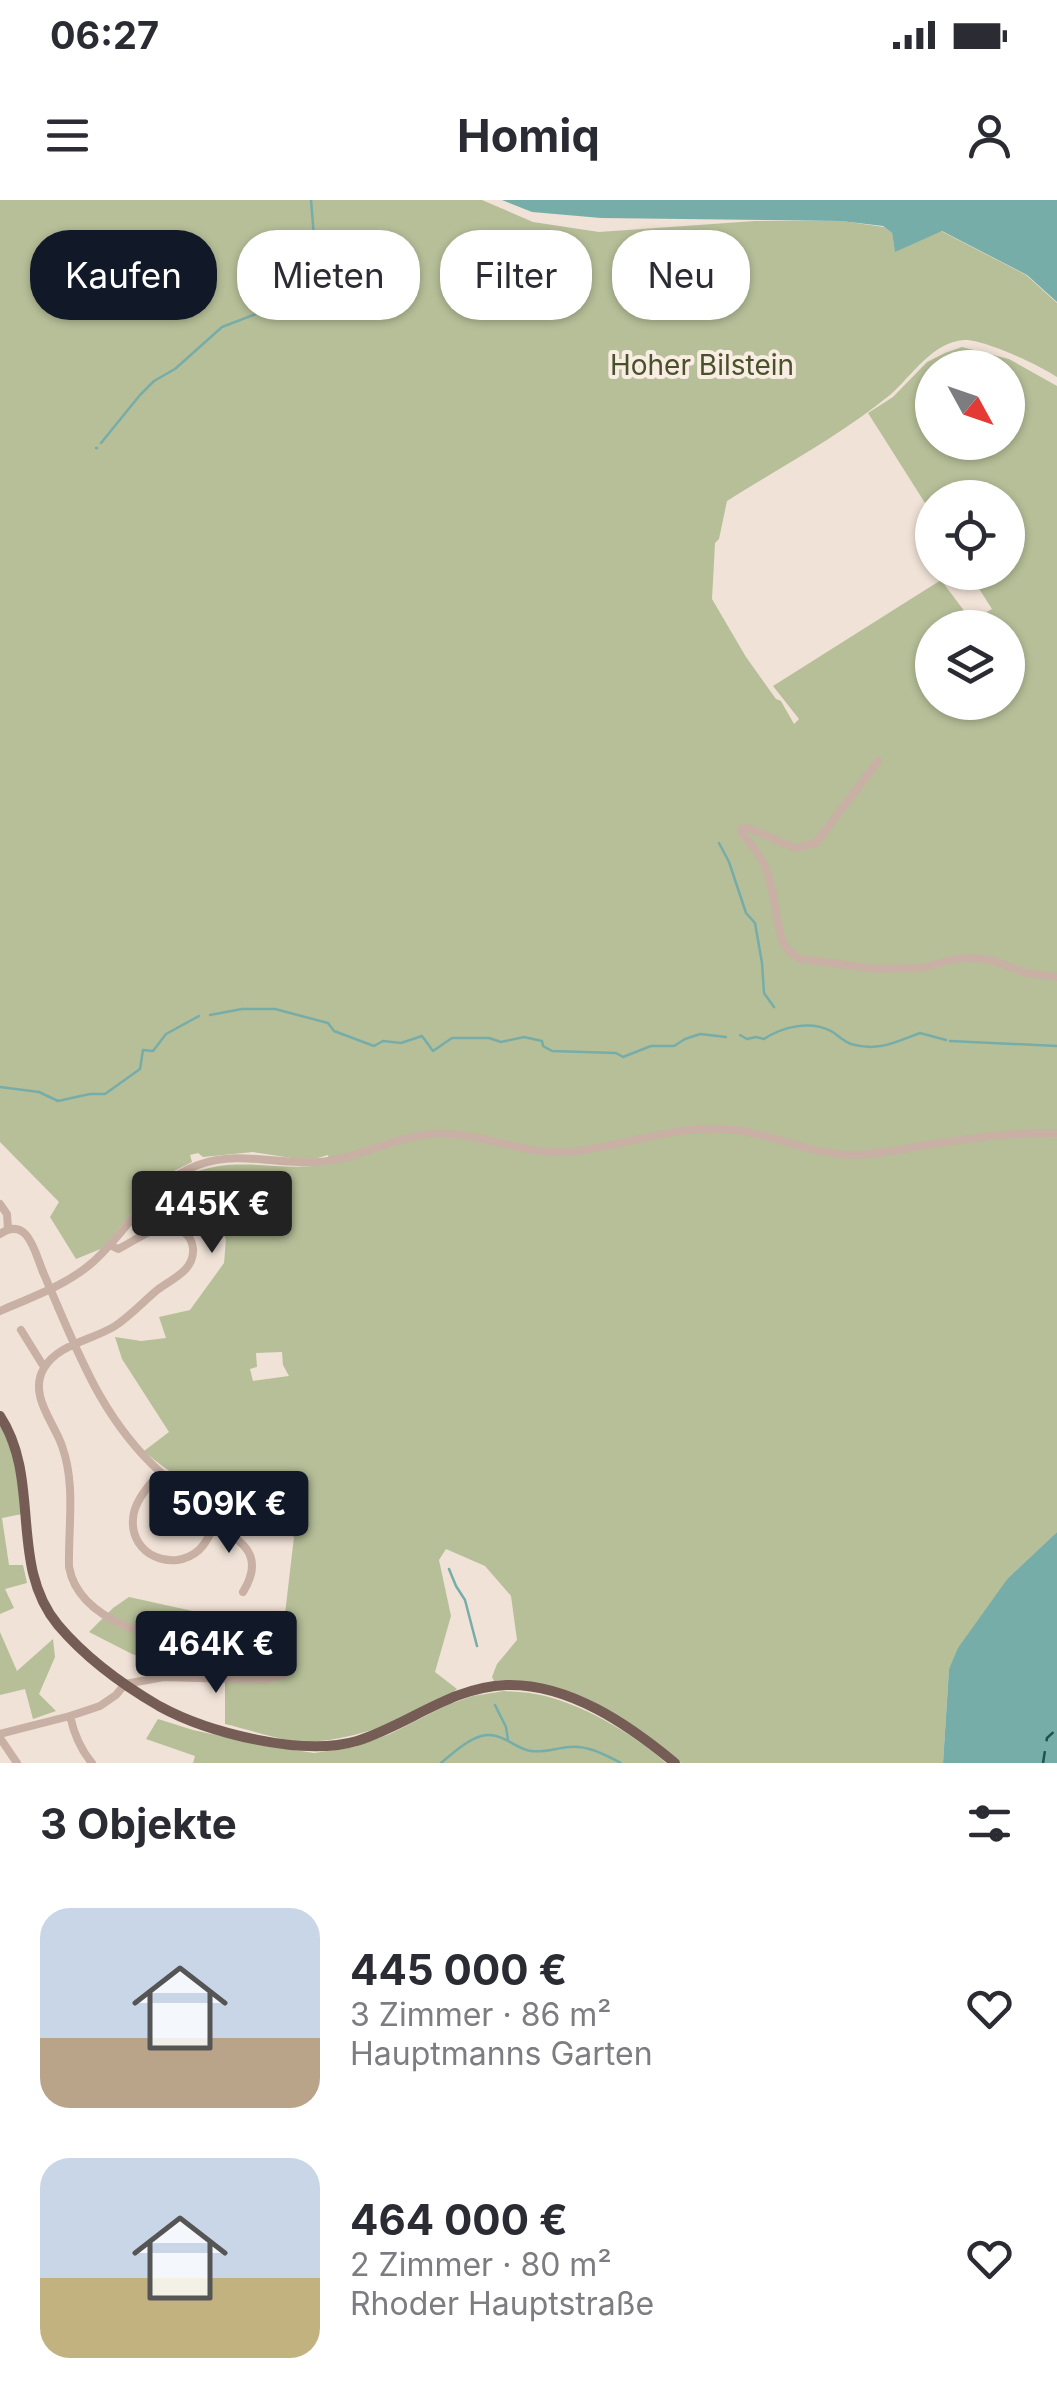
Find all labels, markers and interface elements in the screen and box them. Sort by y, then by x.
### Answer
text: 06:27 [50,12,159,58]
icon: menu [40,108,95,163]
text: Homiq [457,108,600,163]
icon: person [962,108,1017,163]
chip: Kaufen [30,230,217,320]
chip: Mieten [237,230,420,320]
chip: Filter [440,230,592,320]
chip: Neu [612,230,750,320]
park label: Hoher Bilstein [610,348,794,382]
north arrow [915,350,1025,460]
map controls [915,350,1025,720]
button: locate [915,480,1025,590]
button: layers [915,610,1025,720]
pin: 445K € [131,1171,293,1256]
text: 445K € [154,1184,270,1223]
pin: 509K € [148,1471,310,1556]
text: 509K € [171,1484,287,1523]
pin: 464K € [135,1611,297,1696]
text: 464K € [158,1624,274,1663]
icon: filters [962,1796,1017,1851]
text: 3 Objekte [40,1798,237,1849]
text: 445 000 € [350,1944,567,1995]
icon: home [120,1948,240,2068]
icon: heart [962,1981,1017,2036]
text: 3 Zimmer · 86 m² [350,1995,611,2034]
text: Hauptmanns Garten [350,2034,653,2073]
text: 464 000 € [350,2194,568,2245]
icon: home [120,2198,240,2318]
icon: heart [962,2231,1017,2286]
text: 2 Zimmer · 80 m² [350,2245,612,2284]
text: Rhoder Hauptstraße [350,2284,654,2323]

